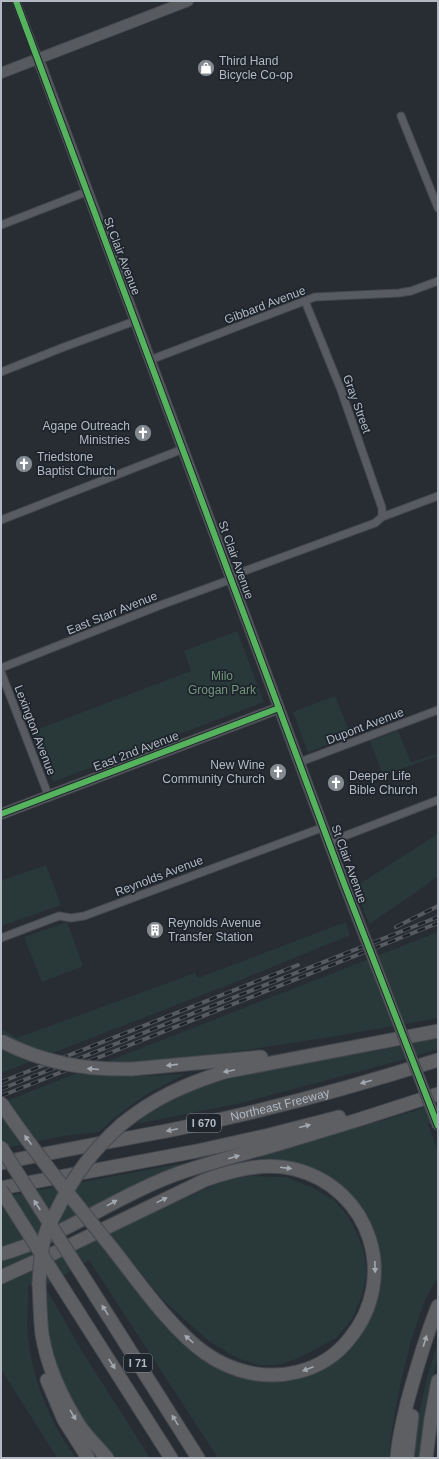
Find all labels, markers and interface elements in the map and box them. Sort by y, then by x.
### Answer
place label: Third Hand Bicycle Co-op [219,54,293,82]
shop icon: Third Hand Bicycle Co-op [196,58,216,78]
street label: St Clair Avenue [101,215,143,297]
street label: Gibbard Avenue [222,283,308,327]
street label: Gray Street [340,373,374,436]
place label: Agape Outreach Ministries [43,419,130,447]
church icon: Agape Outreach Ministries [133,423,153,443]
place label: Triedstone Baptist Church [37,450,116,478]
church icon: Triedstone Baptist Church [14,454,34,474]
street label: St Clair Avenue [215,519,257,601]
street label: East Starr Avenue [65,588,160,638]
park label: Milo Grogan Park [188,669,257,697]
street label: Lexington Avenue [11,683,59,777]
street label: Dupont Avenue [324,705,406,747]
street label: East 2nd Avenue [91,728,181,774]
place label: New Wine Community Church [162,758,265,786]
church icon: New Wine Community Church [268,762,288,782]
place label: Deeper Life Bible Church [349,769,418,797]
church icon: Deeper Life Bible Church [326,773,346,793]
street label: St Clair Avenue [328,823,370,905]
street label: Reynolds Avenue [113,853,205,899]
place label: Reynolds Avenue Transfer Station [168,916,262,944]
building icon: Reynolds Avenue Transfer Station [145,920,165,940]
one-way arrow [166,1062,178,1069]
one-way arrow [87,1065,99,1072]
one-way arrow [223,1068,235,1074]
one-way arrow [360,1079,372,1085]
street label: Northeast Freeway [229,1086,331,1124]
road number: I 670 [187,1114,221,1132]
one-way arrow [300,1123,312,1129]
one-way arrow [166,1127,178,1133]
one-way arrow [23,1135,32,1146]
one-way arrow [228,1154,240,1160]
one-way arrow [280,1165,292,1171]
one-way arrow [157,1197,168,1203]
one-way arrow [33,1200,41,1210]
one-way arrow [106,1200,118,1207]
one-way arrow [372,1261,378,1274]
one-way arrow [101,1305,109,1315]
one-way arrow [184,1335,194,1344]
one-way arrow [422,1335,428,1347]
road number: I 71 [124,1354,152,1372]
one-way arrow [108,1359,116,1370]
one-way arrow [302,1366,314,1372]
one-way arrow [70,1409,77,1421]
one-way arrow [171,1414,178,1426]

